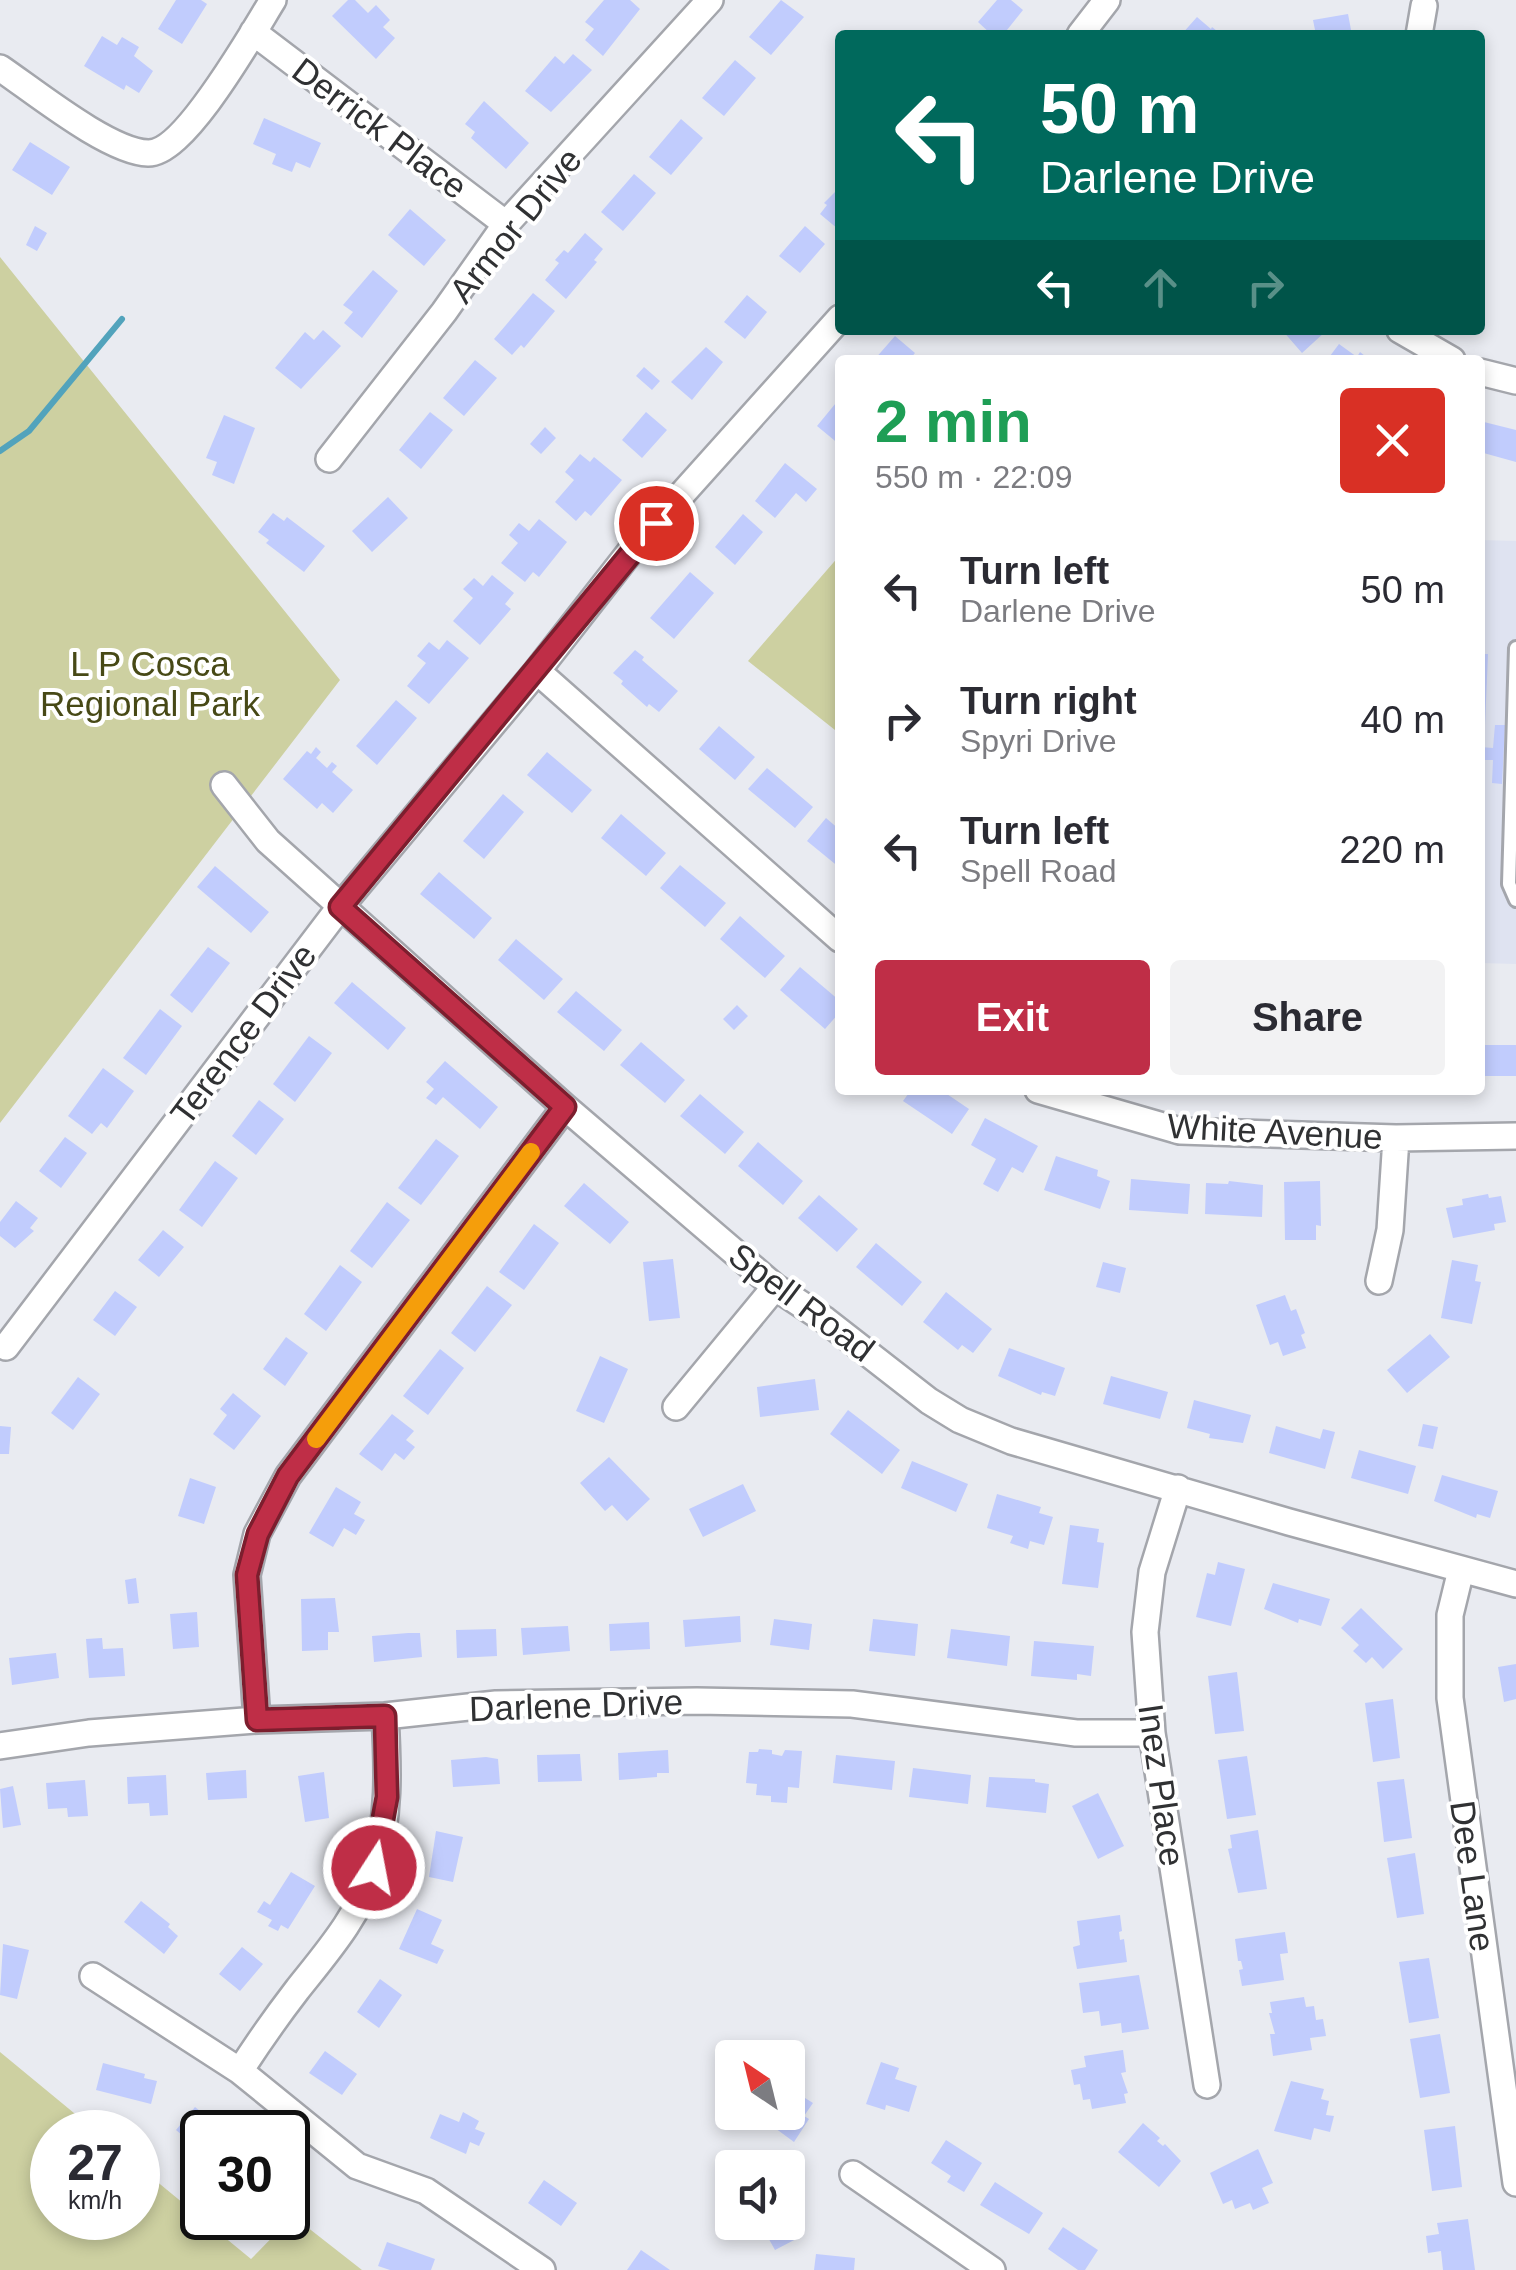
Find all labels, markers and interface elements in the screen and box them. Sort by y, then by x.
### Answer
street label: Derrick Place [285,50,475,206]
icon: left [875,70,1005,200]
text: 50 m [1040,70,1200,148]
street label: Armor Drive [441,140,589,310]
text: Darlene Drive [1040,152,1315,203]
icon: left [1028,260,1083,315]
icon: ahead [1133,260,1188,315]
icon: right [1238,260,1293,315]
text: 2 min [875,388,1032,455]
button: close [1340,388,1445,493]
text: 550 m · 22:09 [875,459,1072,495]
pin [614,481,699,566]
icon: arrive [629,496,684,551]
text: Turn left [960,550,1109,592]
icon: left [875,563,930,618]
text: 50 m [1361,569,1445,611]
text: Darlene Drive [960,593,1156,629]
park label: L P Cosca Regional Park [40,644,260,723]
text: Turn right [960,680,1137,722]
icon: right [875,693,930,748]
text: 40 m [1361,699,1445,741]
text: Spyri Drive [960,723,1116,759]
text: Turn left [960,810,1109,852]
icon: left [875,823,930,878]
text: 220 m [1339,829,1445,871]
text: Spell Road [960,853,1117,889]
street label: Terence Drive [162,936,324,1132]
button: Exit [875,960,1150,1075]
button: Share [1170,960,1445,1075]
street label: White Avenue [1166,1106,1384,1156]
street label: Spell Road [722,1235,882,1369]
street label: Darlene Drive [468,1682,684,1728]
street label: Inez Place [1131,1701,1193,1869]
street label: Dee Lane [1443,1798,1503,1954]
position arrow [322,1816,426,1920]
north arrow [715,2040,805,2130]
map controls [715,2040,805,2240]
speed limit sign: 30 [180,2110,310,2240]
text: 27 [67,2135,123,2191]
button: sound [715,2150,805,2240]
text: km/h [68,2186,122,2214]

